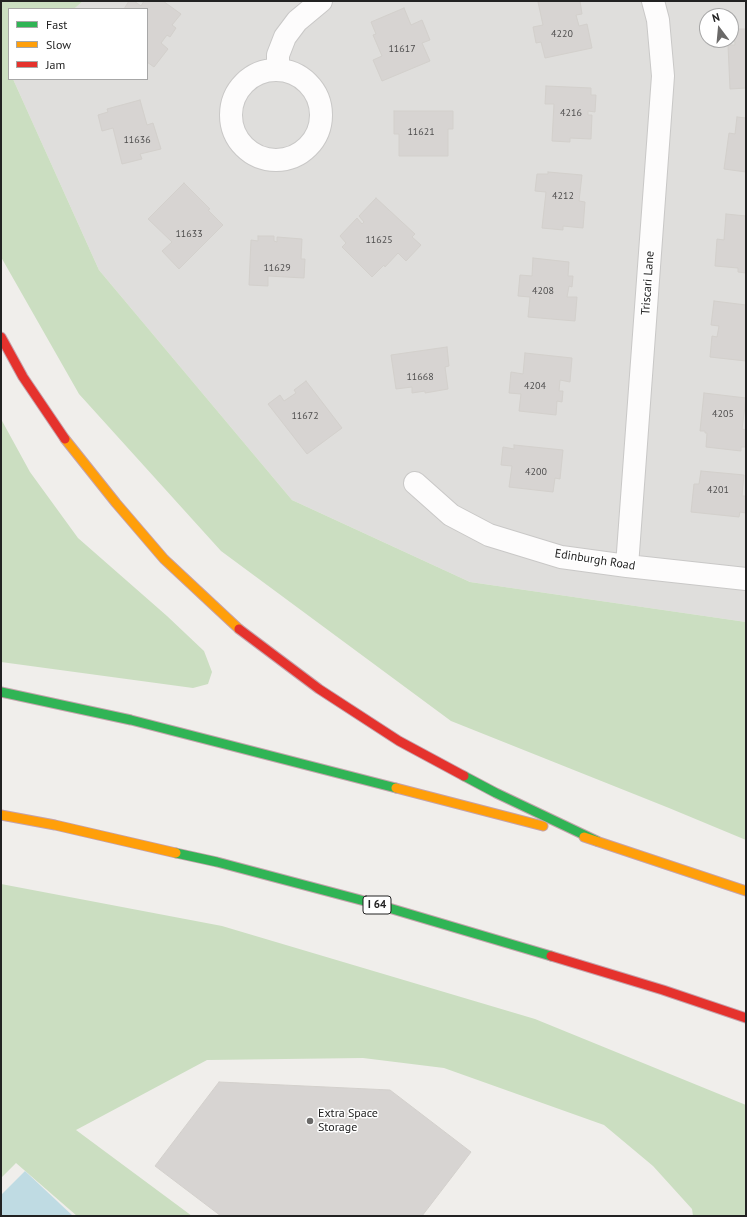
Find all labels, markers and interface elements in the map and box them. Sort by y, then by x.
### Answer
legend [8,8,148,80]
north arrow [699,8,739,48]
text: N [711,10,721,25]
text: Fast [46,17,67,32]
house number: 4220 [551,28,573,40]
text: Slow [46,37,71,52]
house number: 11617 [388,43,416,55]
text: Jam [46,57,65,72]
house number: 4216 [560,107,582,119]
house number: 11621 [407,126,435,138]
house number: 11636 [123,134,151,146]
house number: 4212 [552,190,574,202]
house number: 11633 [175,228,203,240]
house number: 11625 [365,234,393,246]
street label: Triscari Lane [639,250,657,316]
house number: 11629 [263,262,291,274]
house number: 4208 [532,285,554,297]
house number: 11668 [406,371,434,383]
house number: 4204 [524,380,546,392]
house number: 4205 [712,408,734,420]
house number: 11672 [291,410,319,422]
house number: 4200 [525,466,547,478]
house number: 4201 [707,484,729,496]
street label: Edinburgh Road [554,547,636,573]
road number: I 64 [363,896,391,914]
place label: Extra Space Storage [318,1107,378,1135]
marker: Extra Space Storage [305,1116,315,1126]

